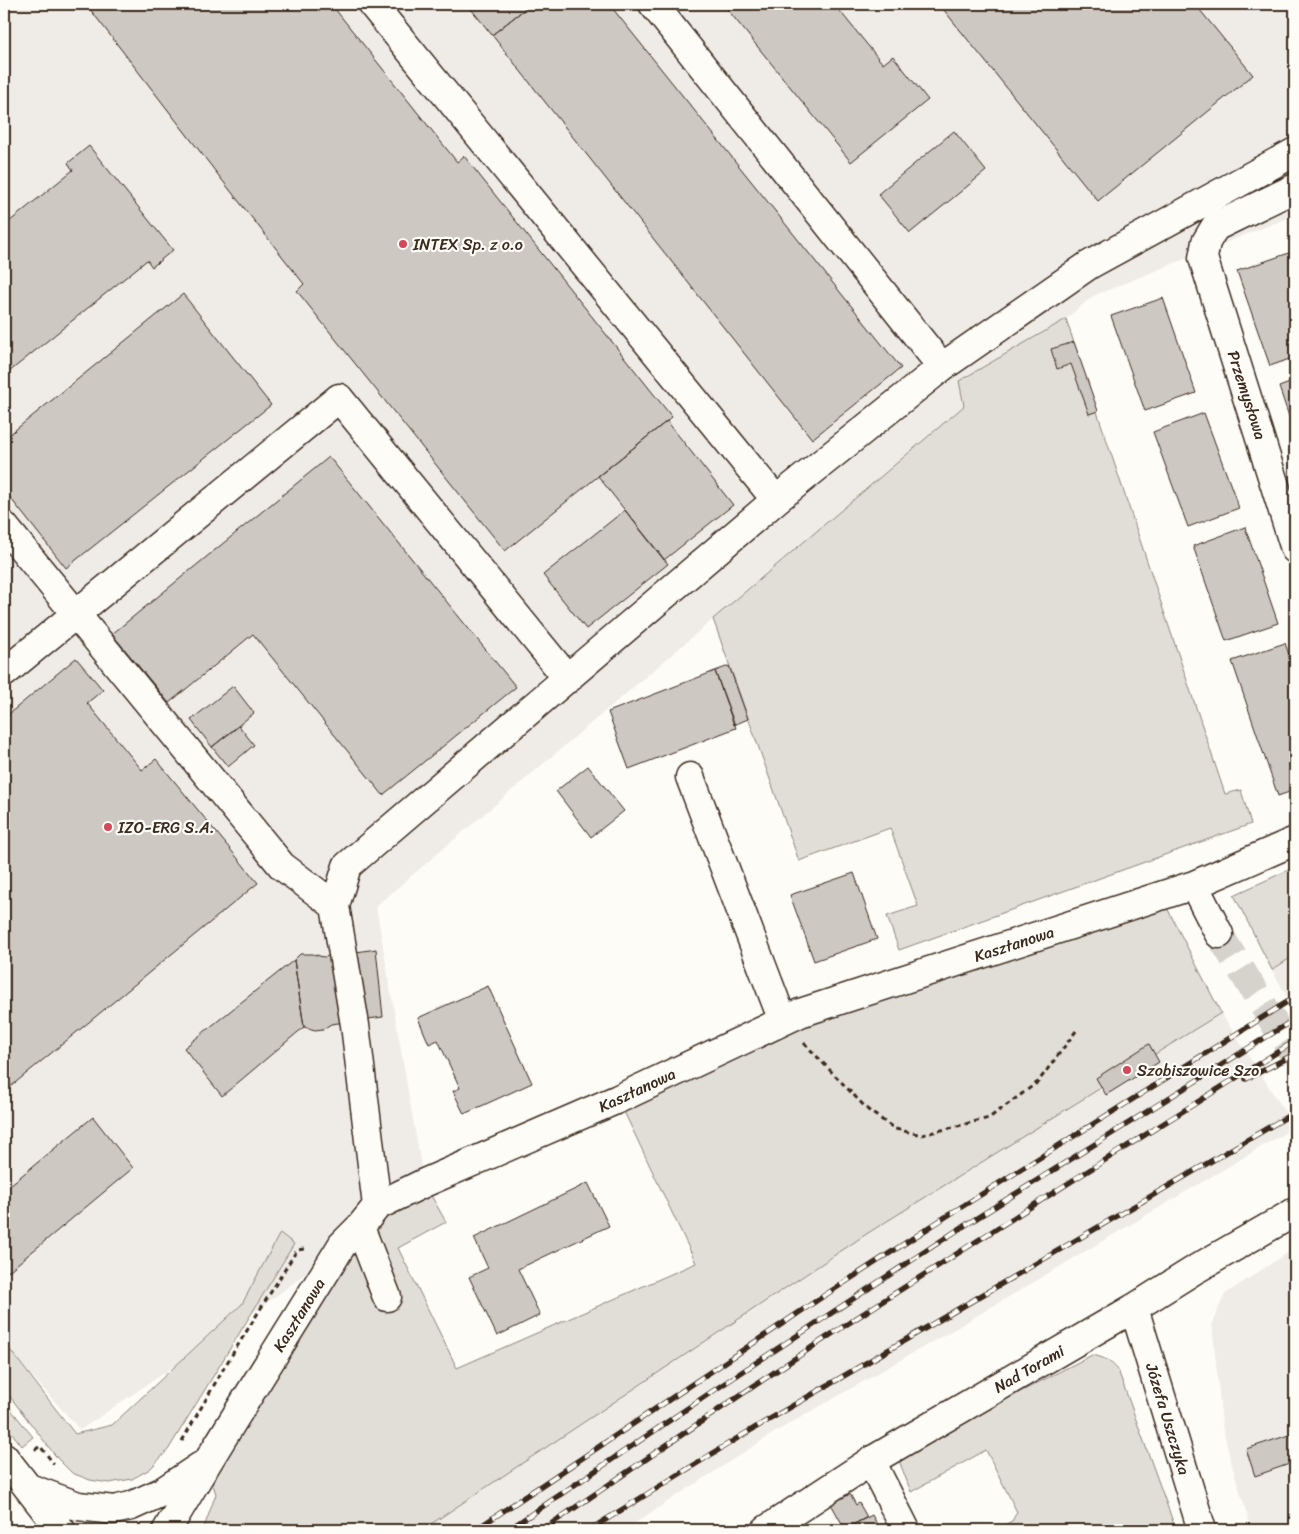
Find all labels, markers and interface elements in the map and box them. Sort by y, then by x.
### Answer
place label: INTEX Sp. z o.o [412,230,523,259]
marker: INTEX Sp. z o.o [397,238,409,250]
street label: Przemysłowa [1219,347,1275,443]
place label: IZO-ERG S.A. [117,813,215,842]
marker: IZO-ERG S.A. [102,821,114,833]
street label: Kasztanowa [970,917,1058,971]
place label: Szobiszowice Szo [1137,1056,1259,1085]
street label: Kasztanowa [593,1059,681,1121]
marker: Szobiszowice Szo [1121,1064,1133,1076]
street label: Kasztanowa [265,1272,333,1358]
street label: Nad Torami [988,1337,1071,1401]
street label: Józefa Uszczyka [1137,1358,1199,1479]

